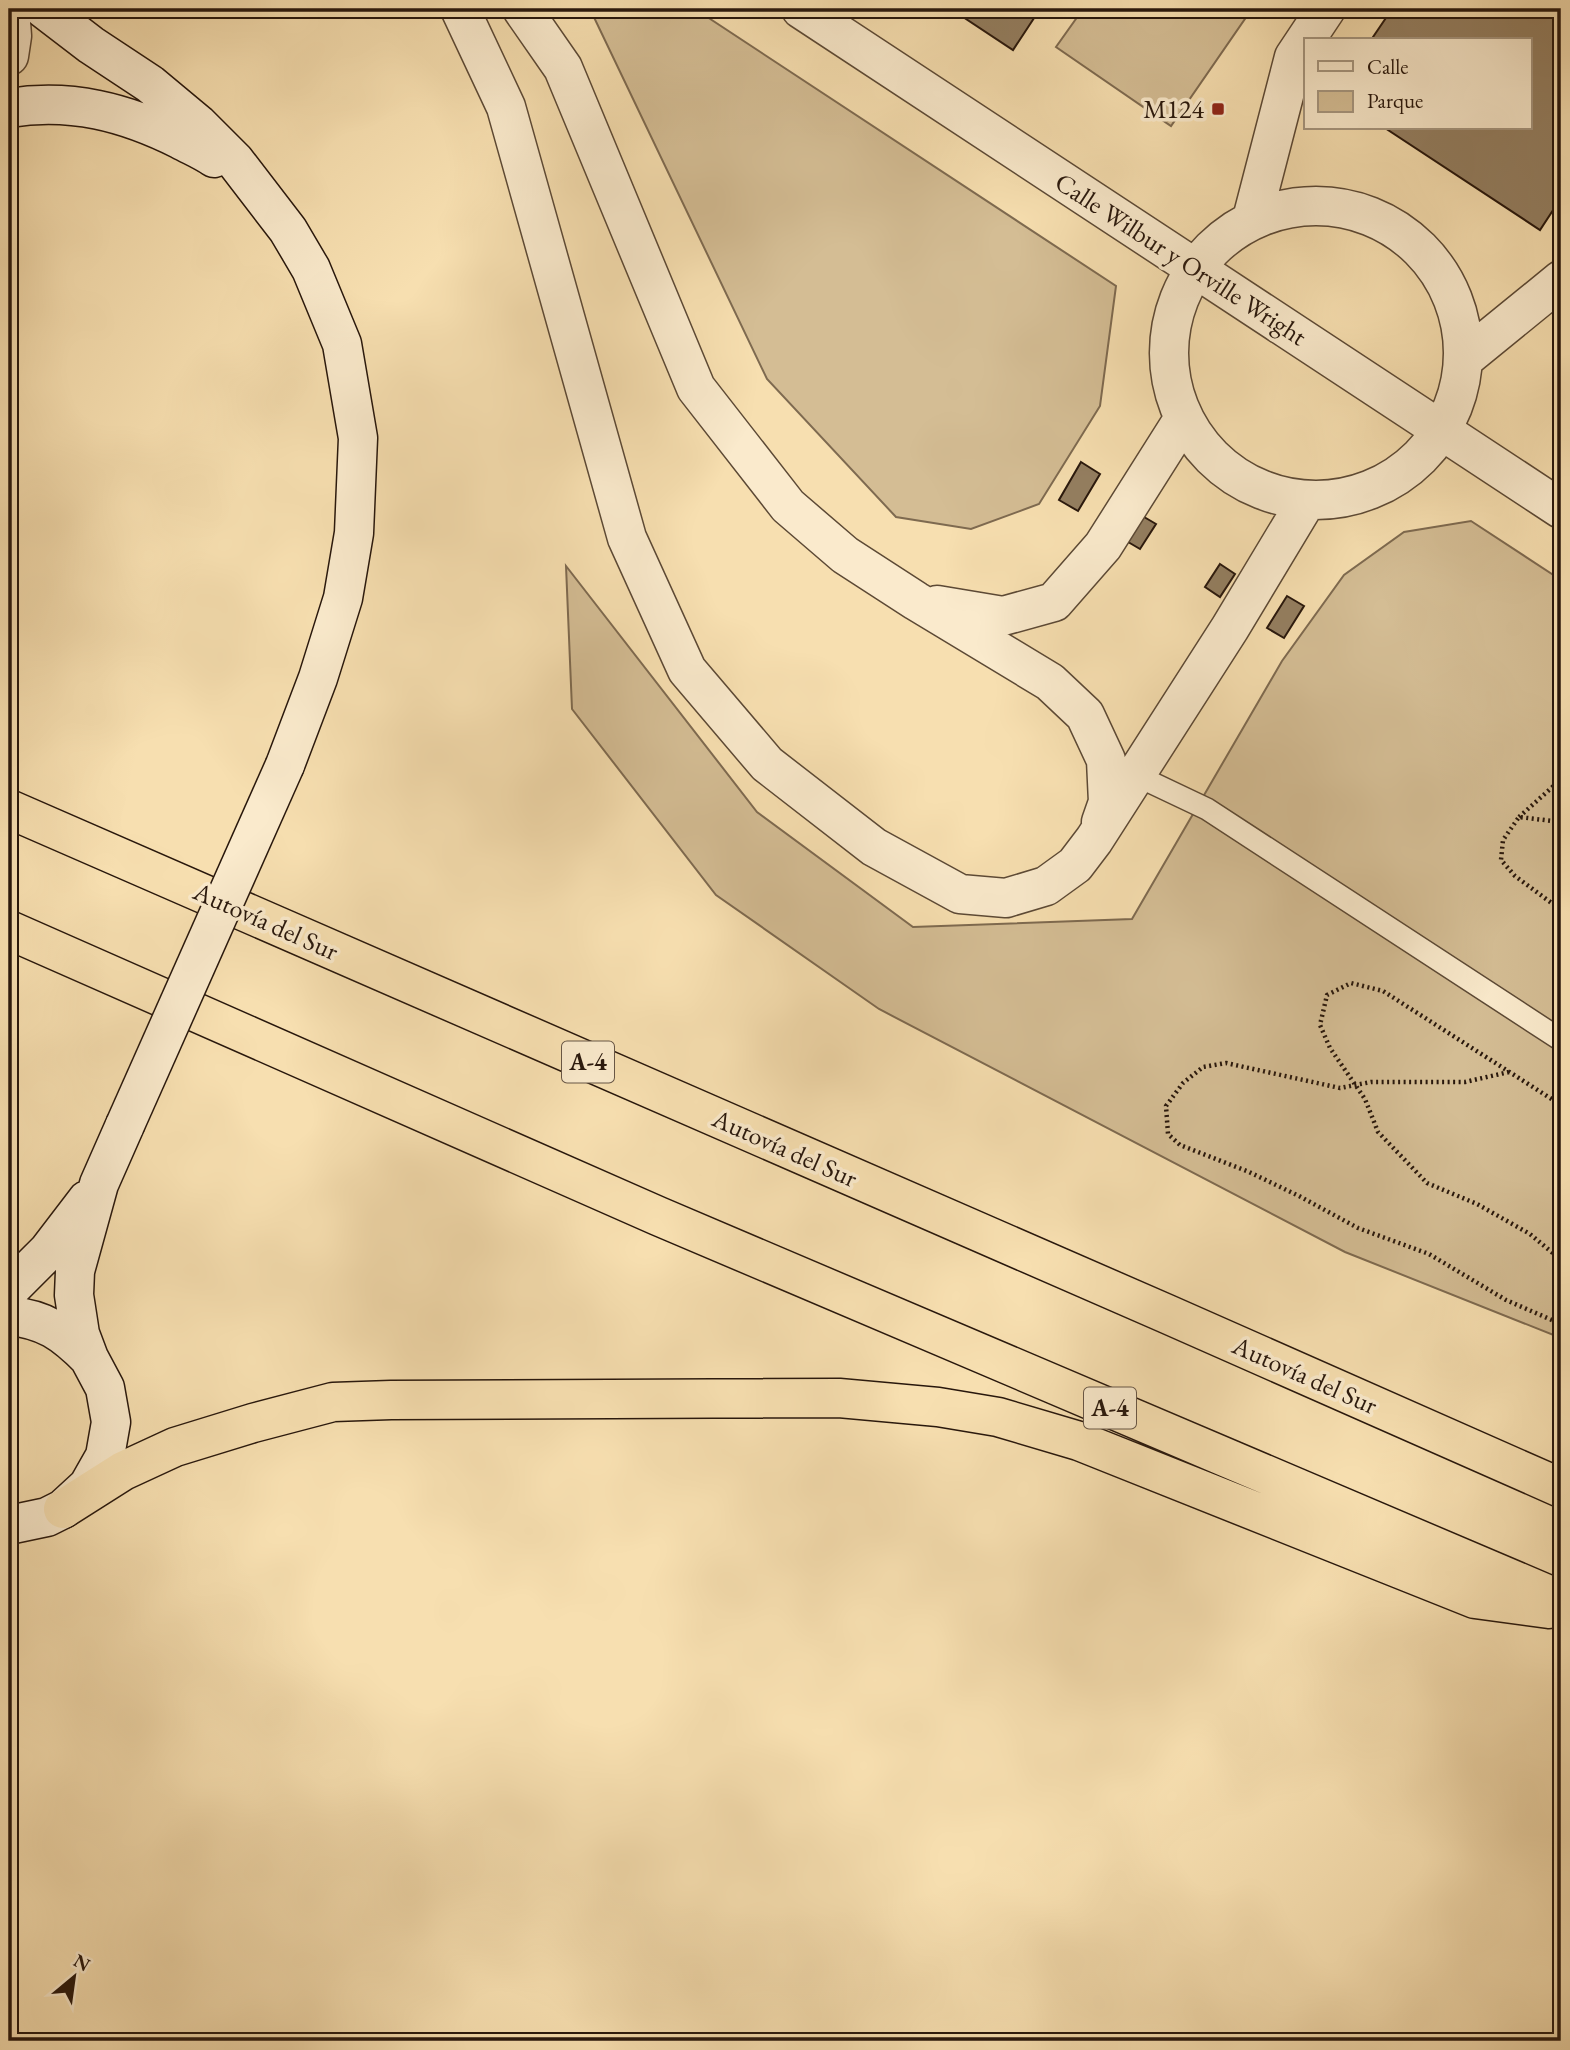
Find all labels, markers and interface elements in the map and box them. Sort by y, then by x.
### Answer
legend [1304,38,1532,130]
text: Calle [1367,53,1409,80]
text: Parque [1367,87,1423,114]
place label: M124 [1143,92,1205,126]
marker: M124 [1210,101,1226,117]
street label: Calle Wilbur y Orville Wright [1049,165,1313,353]
street label: Autovía del Sur [187,874,344,968]
road number: A-4 [562,1042,614,1082]
street label: Autovía del Sur [706,1101,863,1195]
street label: Autovía del Sur [1226,1328,1383,1422]
road number: A-4 [1084,1388,1136,1428]
north arrow [38,1941,108,2011]
text: N [69,1948,95,1978]

